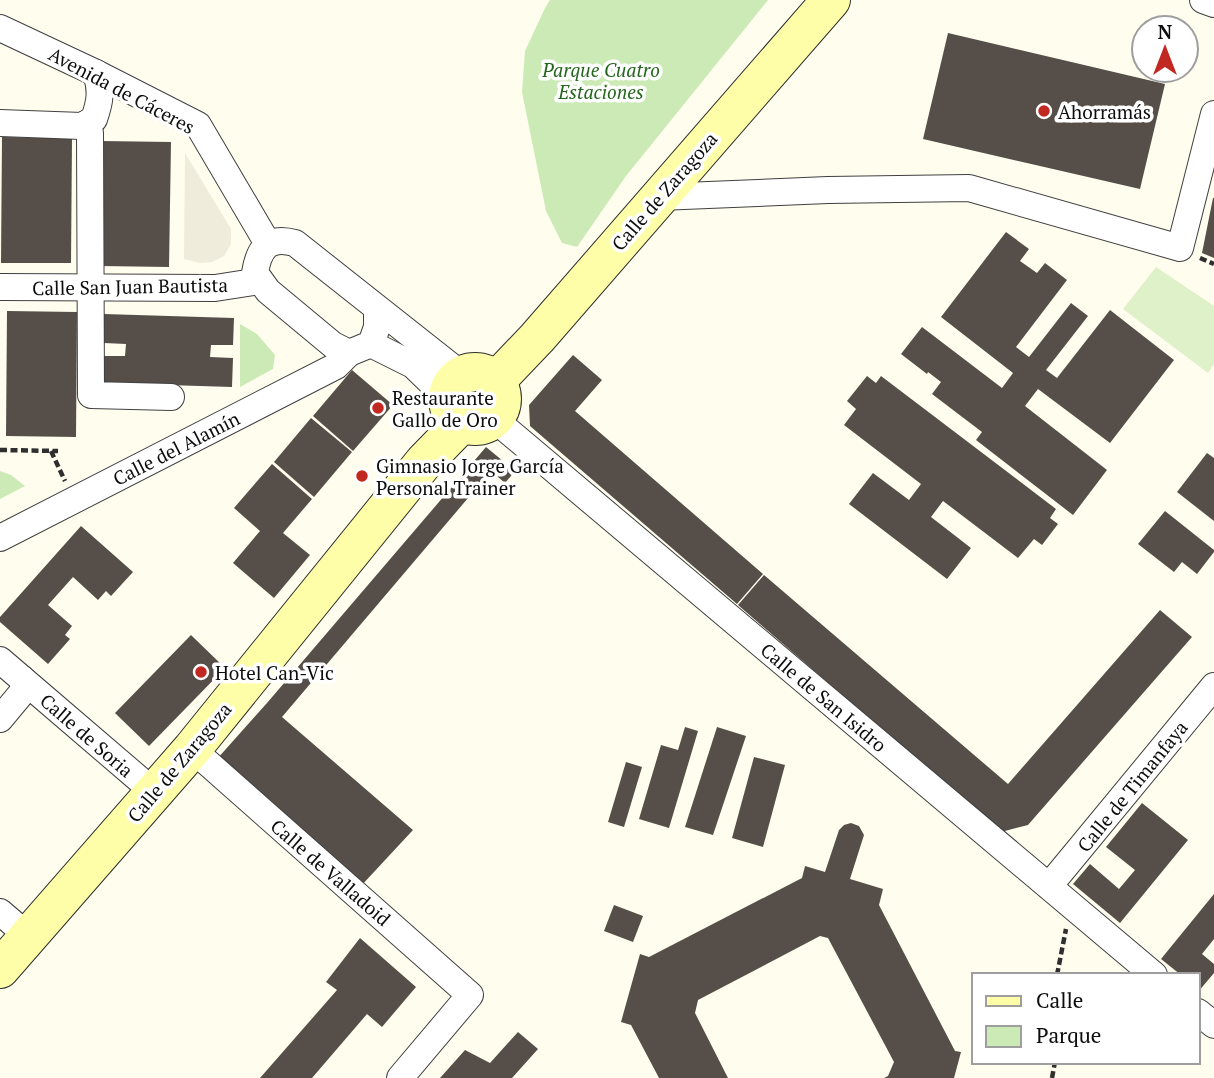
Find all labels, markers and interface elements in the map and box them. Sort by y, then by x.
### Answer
north arrow [1130,14,1200,84]
text: N [1158,19,1173,44]
street label: Avenida de Cáceres [45,41,199,139]
park label: Parque Cuatro Estaciones [541,57,660,104]
place label: Ahorramás [1058,99,1151,124]
marker: Ahorramás [1036,103,1052,119]
street label: Calle de Zaragoza [606,126,723,256]
street label: Calle San Juan Bautista [32,272,229,300]
place label: Restaurante Gallo de Oro [392,385,498,432]
marker: Restaurante Gallo de Oro [370,400,386,416]
street label: Calle del Alamín [108,405,244,491]
place label: Gimnasio Jorge García Personal Trainer [376,453,564,500]
marker: Gimnasio Jorge García Personal Trainer [354,468,370,484]
street label: Calle de San Isidro [756,637,892,757]
place label: Hotel Can-Vic [215,660,334,685]
marker: Hotel Can-Vic [193,664,209,680]
street label: Calle de Soria [35,688,139,783]
street label: Calle de Zaragoza [121,696,237,827]
street label: Calle de Timanfaya [1071,715,1193,857]
street label: Calle de Valladoid [266,813,397,931]
legend [972,973,1200,1064]
text: Calle [1036,986,1083,1014]
text: Parque [1036,1021,1101,1049]

